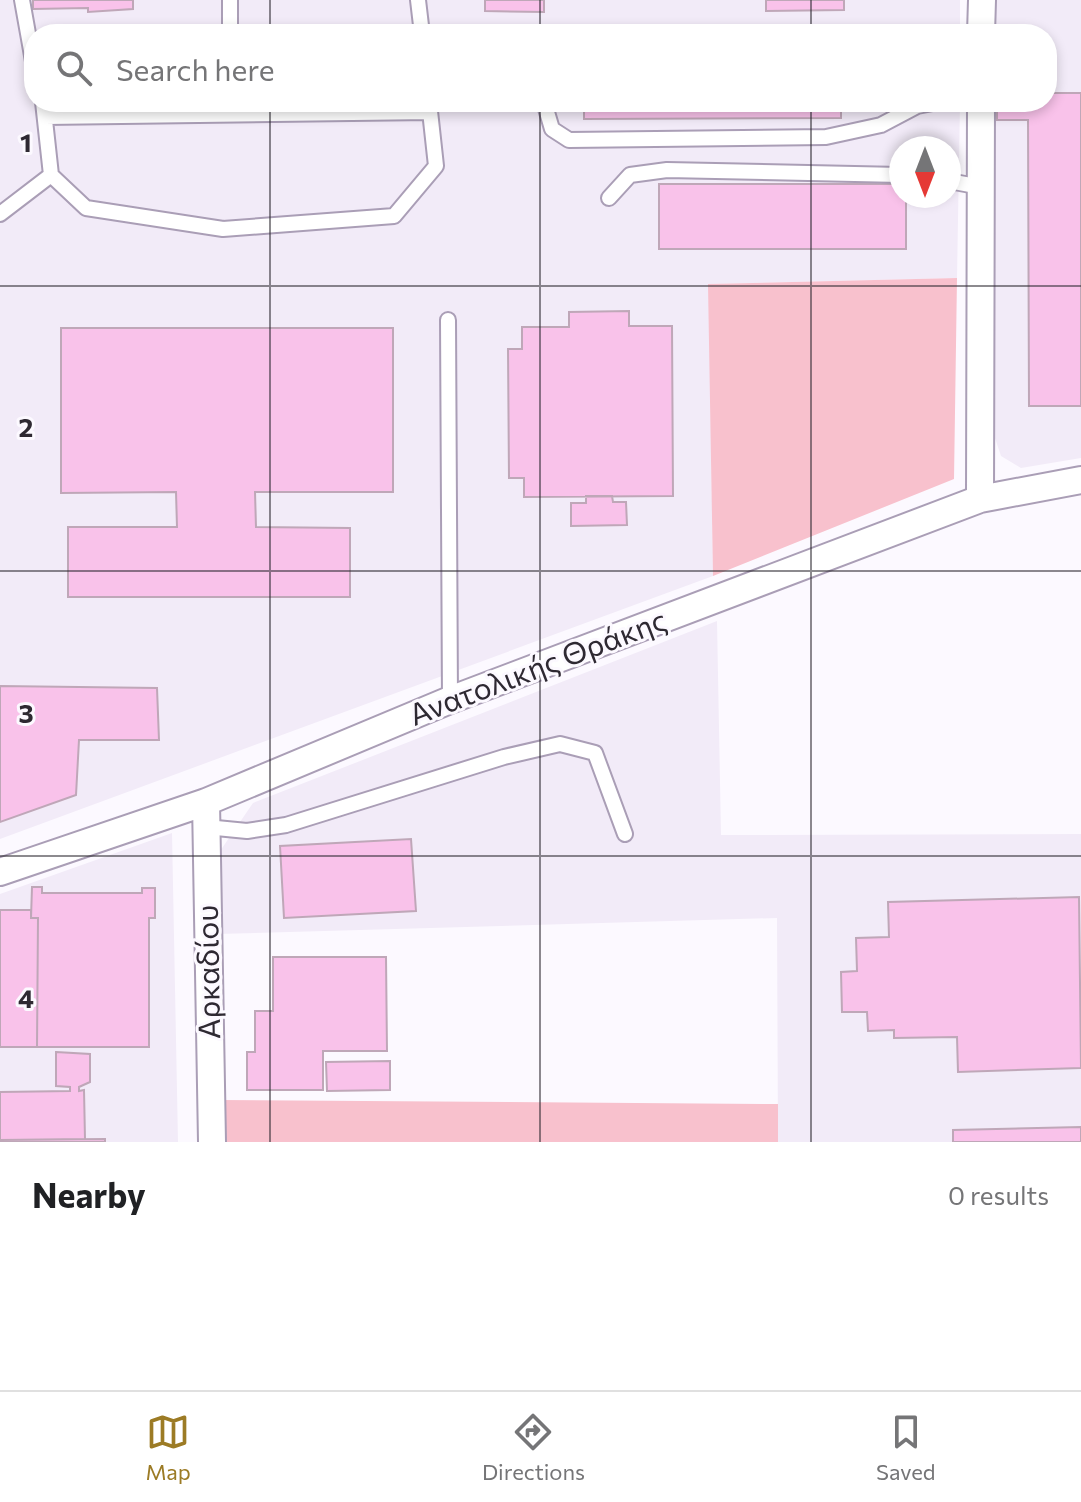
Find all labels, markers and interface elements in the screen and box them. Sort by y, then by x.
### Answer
search box [24,24,1057,112]
icon: search [52,46,96,90]
text: Search here [116,50,275,87]
text: 1 [20,126,32,157]
north arrow [889,136,961,208]
text: 2 [19,411,33,442]
street label: Ανατολικής Θράκης [403,600,671,732]
text: 3 [18,697,34,728]
street label: Αρκαδίου [187,905,226,1040]
text: 4 [18,982,34,1013]
text: Nearby [32,1173,146,1215]
text: 0 results [948,1179,1049,1210]
tab: Map [146,1410,191,1485]
tab: Directions [482,1410,585,1485]
tab: Saved [876,1410,935,1485]

